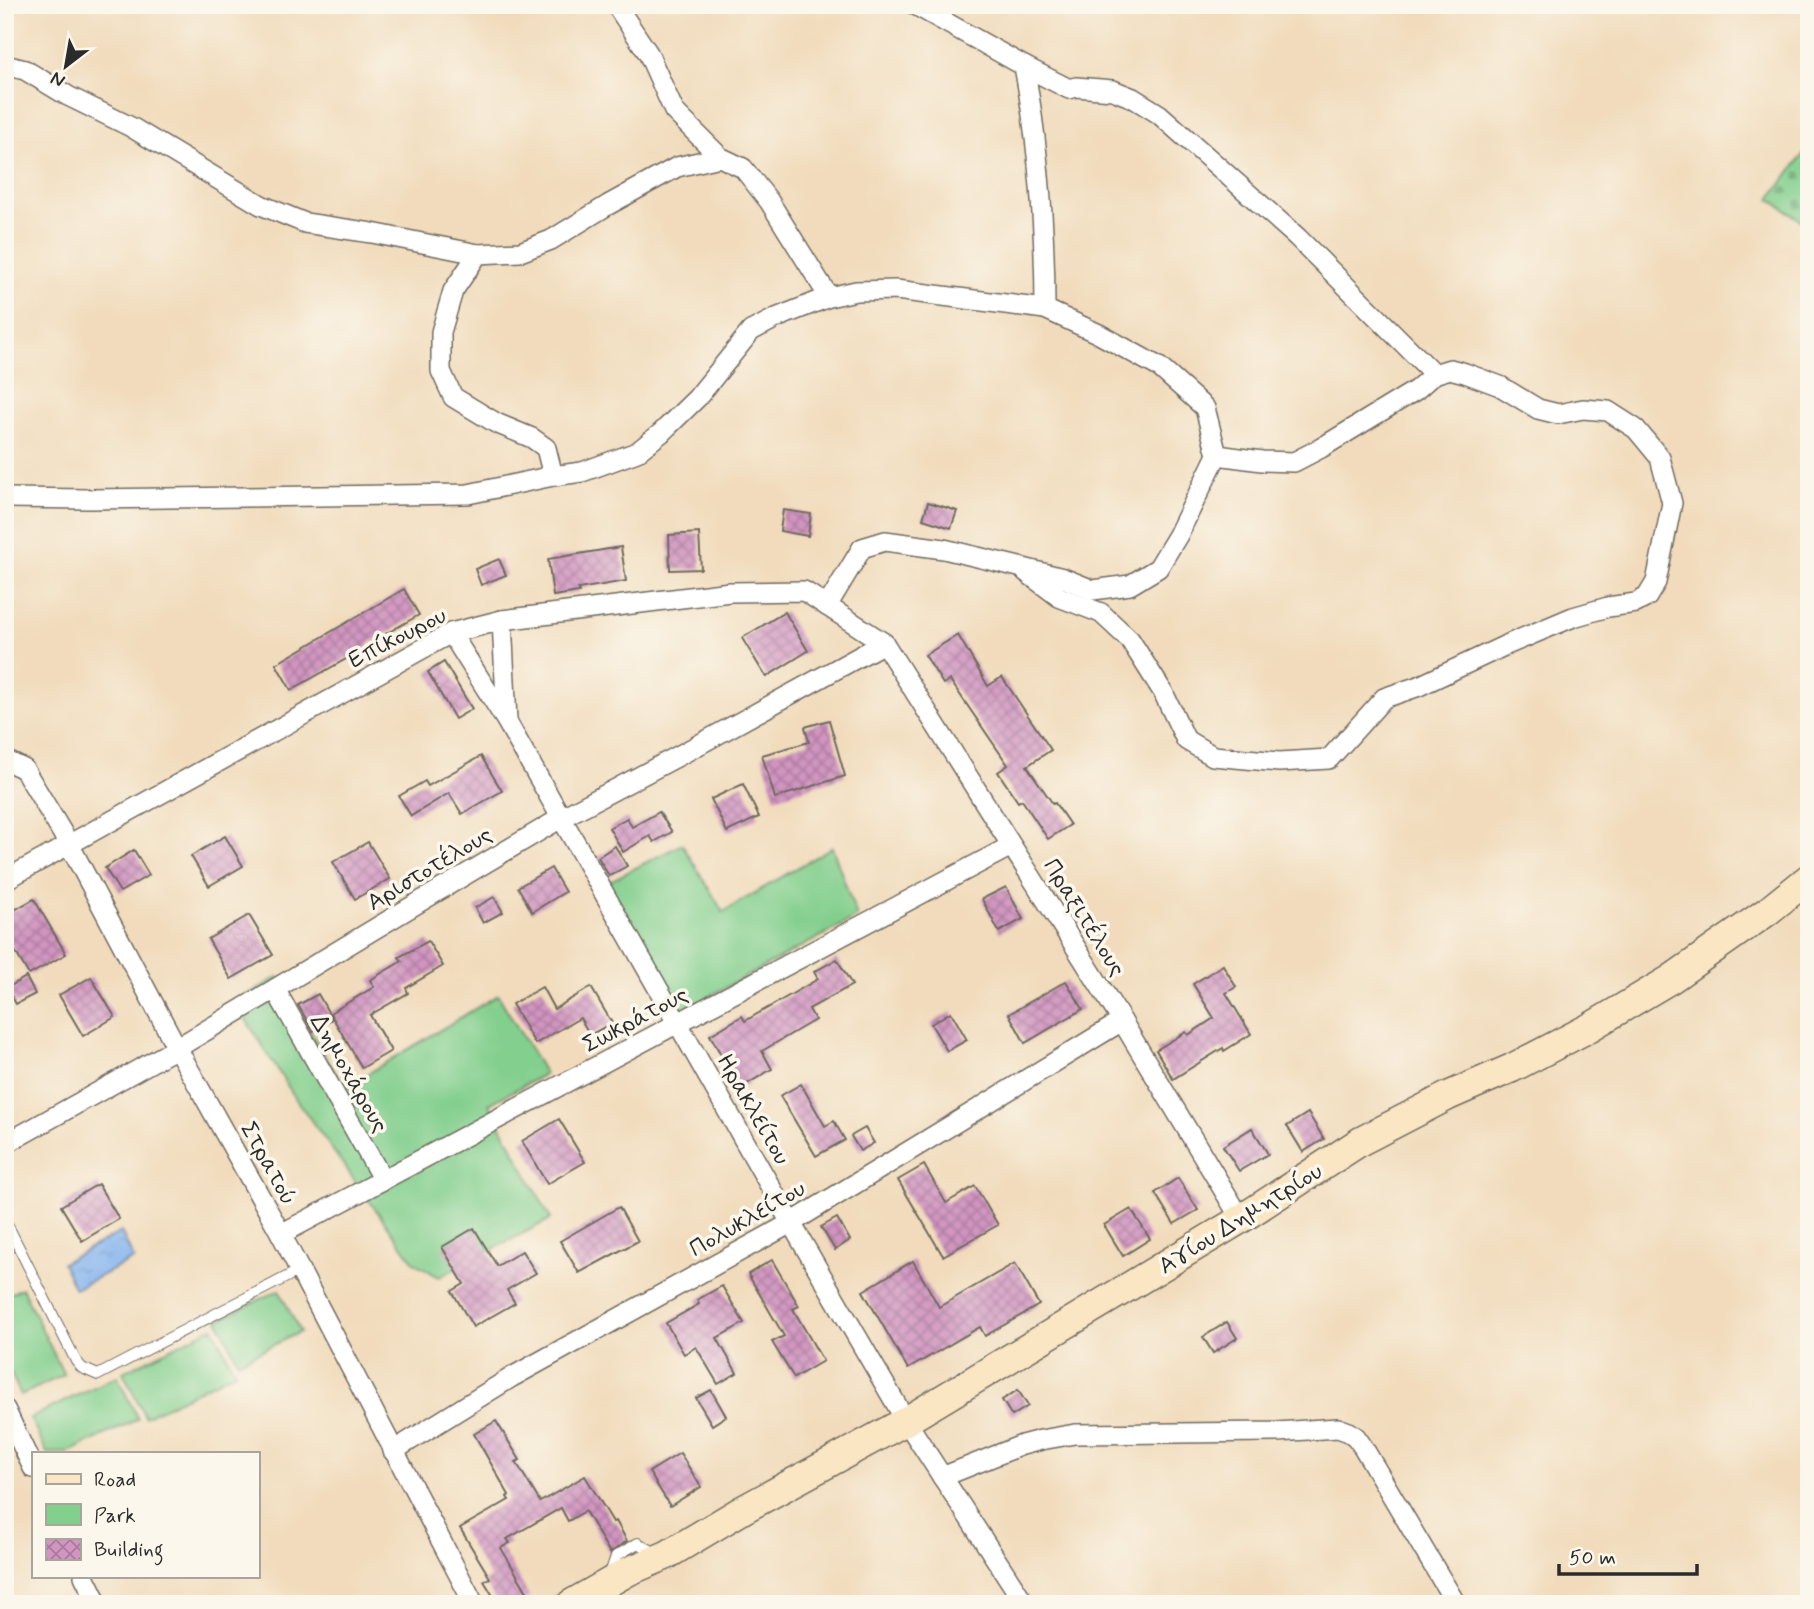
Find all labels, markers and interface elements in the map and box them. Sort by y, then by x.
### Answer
north arrow [32,32,102,102]
text: N [46,65,70,93]
street label: Επίκουρου [343,600,452,676]
street label: Αριστοτέλους [361,819,498,919]
street label: Πραξιτέλους [1035,853,1133,982]
street label: Σωκράτους [578,980,694,1061]
street label: Δημοχάρους [302,1009,395,1139]
street label: Ηρακλείτου [709,1049,797,1171]
street label: Στρατού [232,1116,303,1211]
street label: Αγίου Δημητρίου [1153,1156,1329,1282]
street label: Πολυκλείτου [684,1174,812,1265]
legend [32,1452,259,1578]
text: Road [94,1466,136,1494]
text: Park [94,1502,136,1530]
scale bar [1559,1532,1697,1576]
text: Building [94,1536,164,1566]
text: 50 m [1569,1544,1616,1572]

